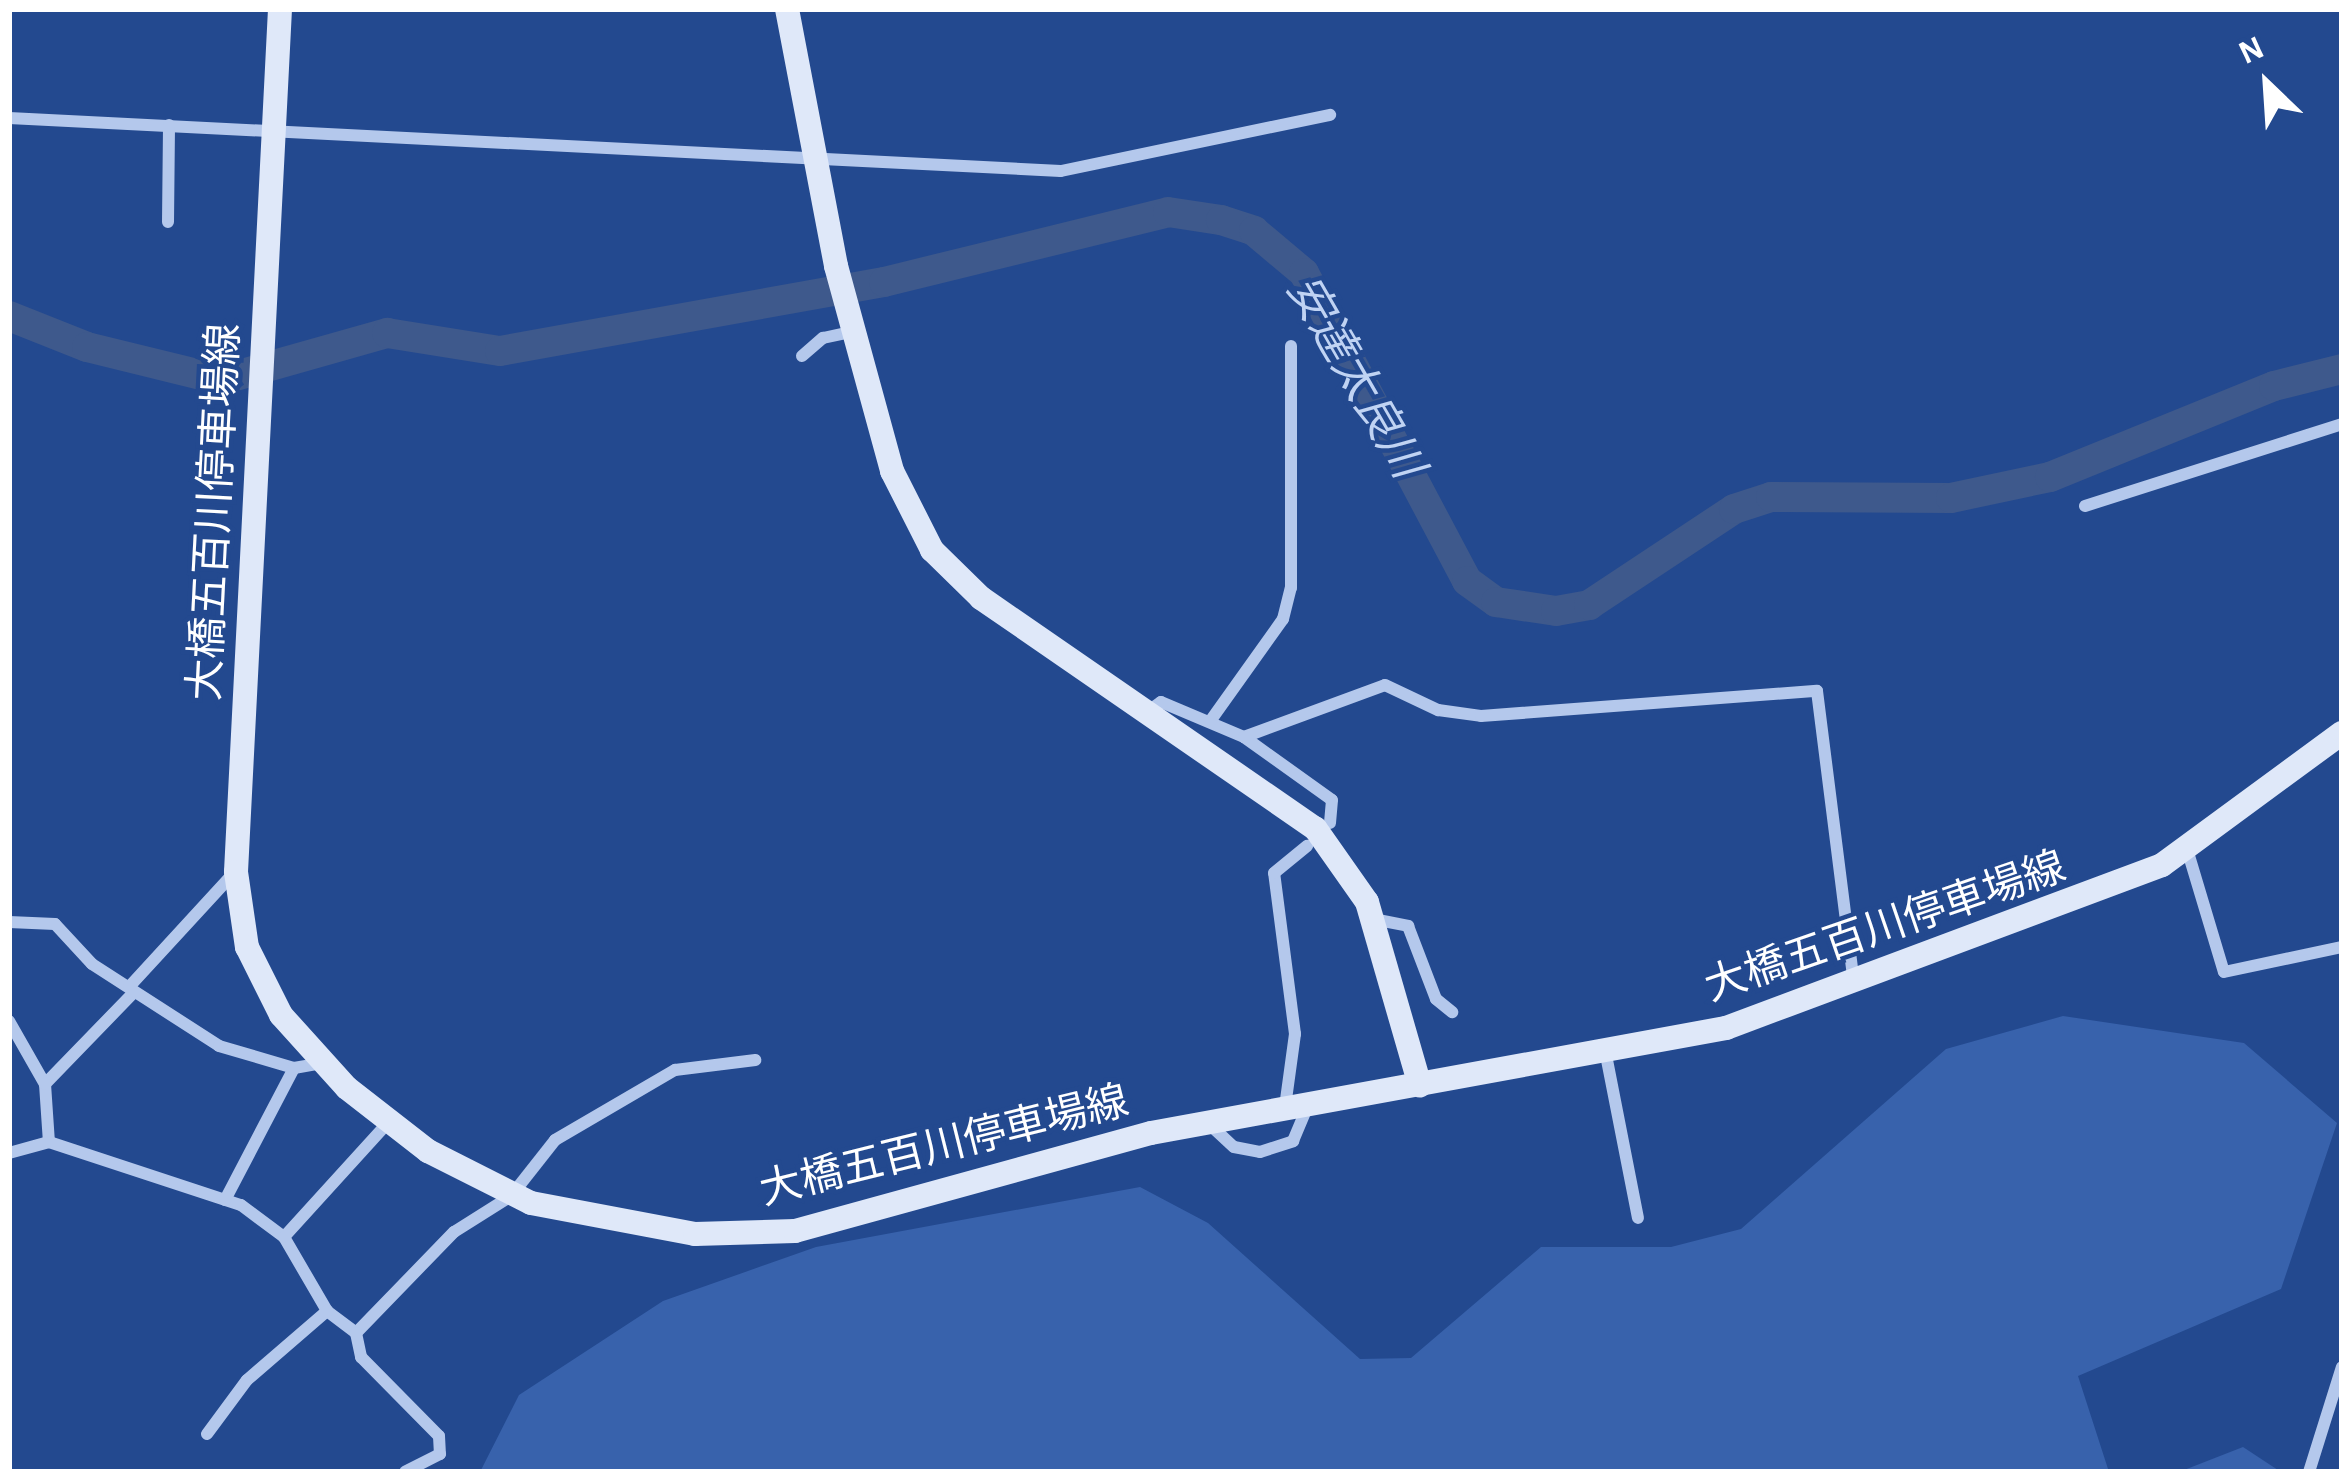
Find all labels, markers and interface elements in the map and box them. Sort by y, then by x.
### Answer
north arrow [2207,24,2327,144]
text: N [2234,31,2269,71]
water label: 安達太良川 [1274,266,1434,488]
street label: 大橋五百川停車場線 [180,322,250,702]
street label: 大橋五百川停車場線 [1698,842,2072,1012]
street label: 大橋五百川停車場線 [755,1076,1133,1216]

